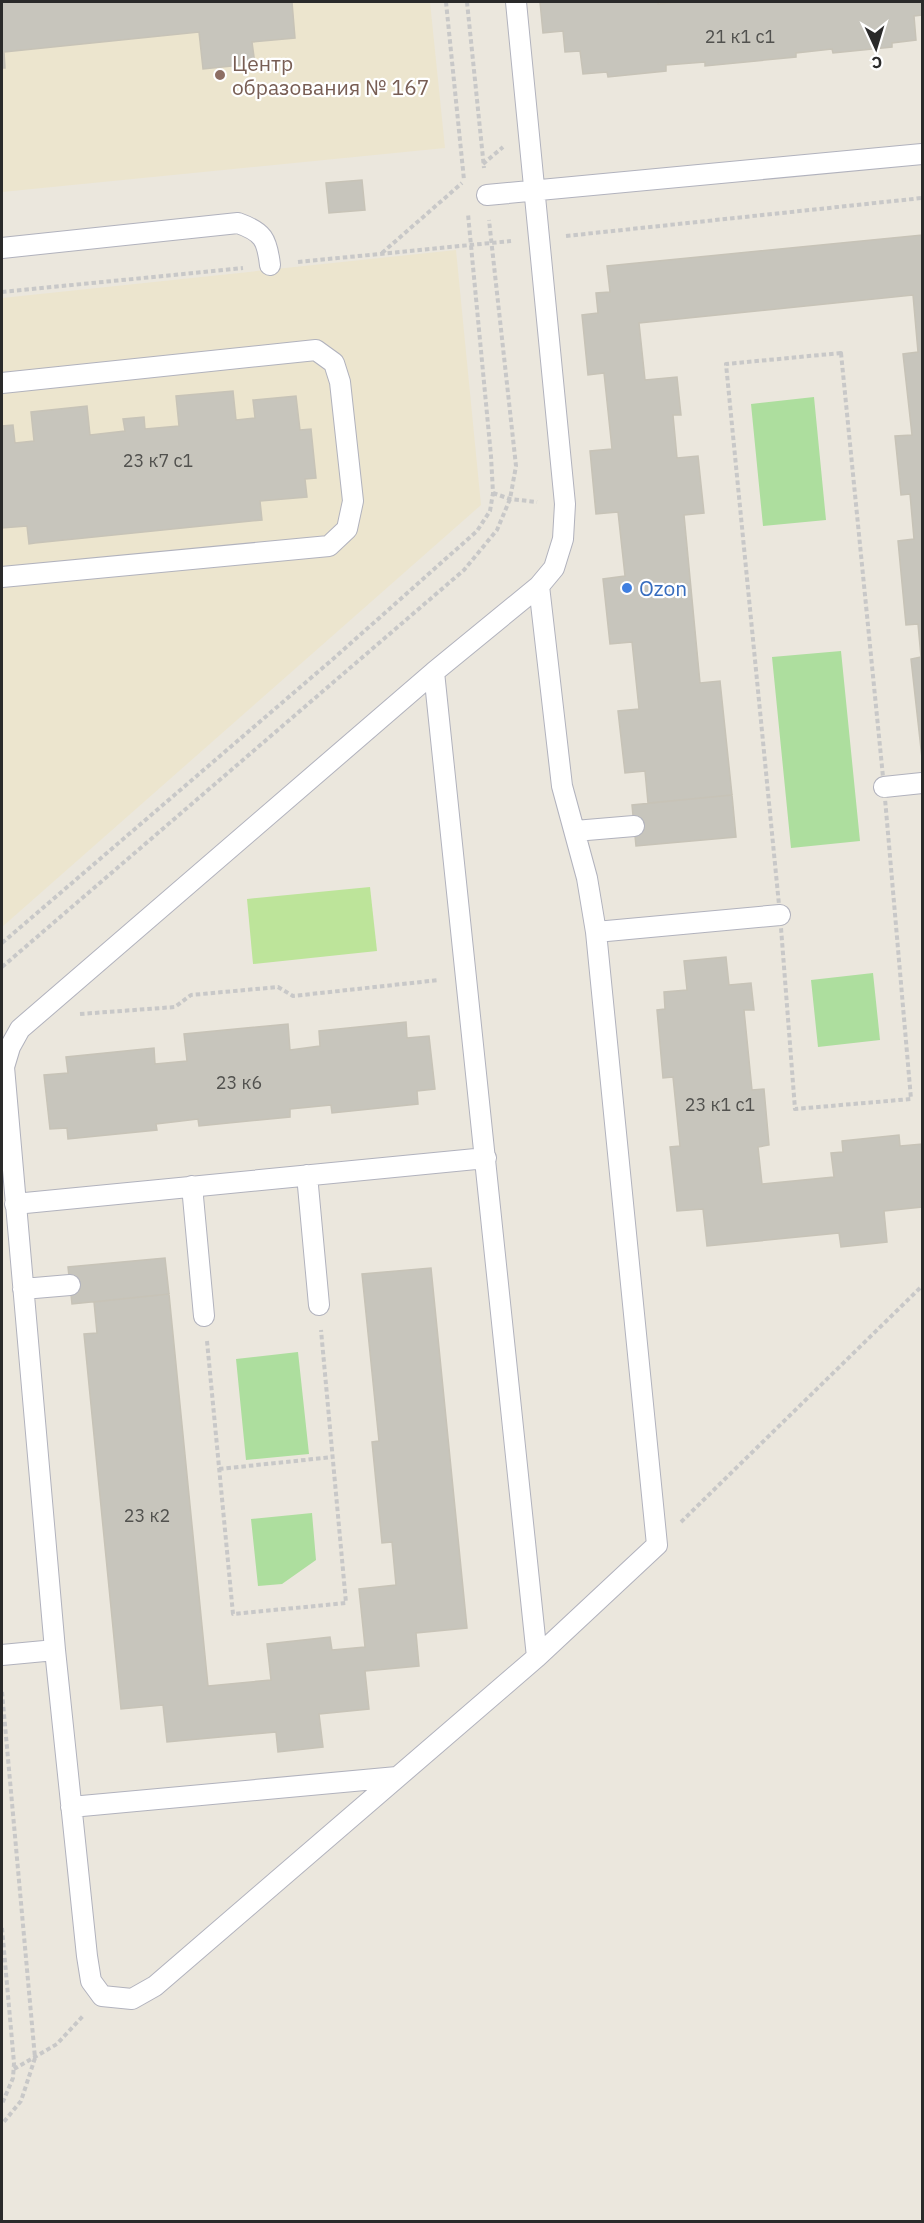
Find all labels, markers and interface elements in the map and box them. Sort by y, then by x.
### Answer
north arrow [846,18,906,78]
house number: 21 к1 с1 [705,25,775,48]
place label: Центр образования № 167 [232,49,429,101]
text: С [871,53,883,73]
marker: Центр образования № 167 [213,68,227,82]
house number: 23 к7 с1 [123,449,193,472]
place label: Ozon [639,574,687,602]
marker: Ozon [620,581,634,595]
house number: 23 к6 [216,1071,262,1094]
house number: 23 к1 с1 [685,1093,755,1116]
house number: 23 к2 [124,1504,170,1527]

